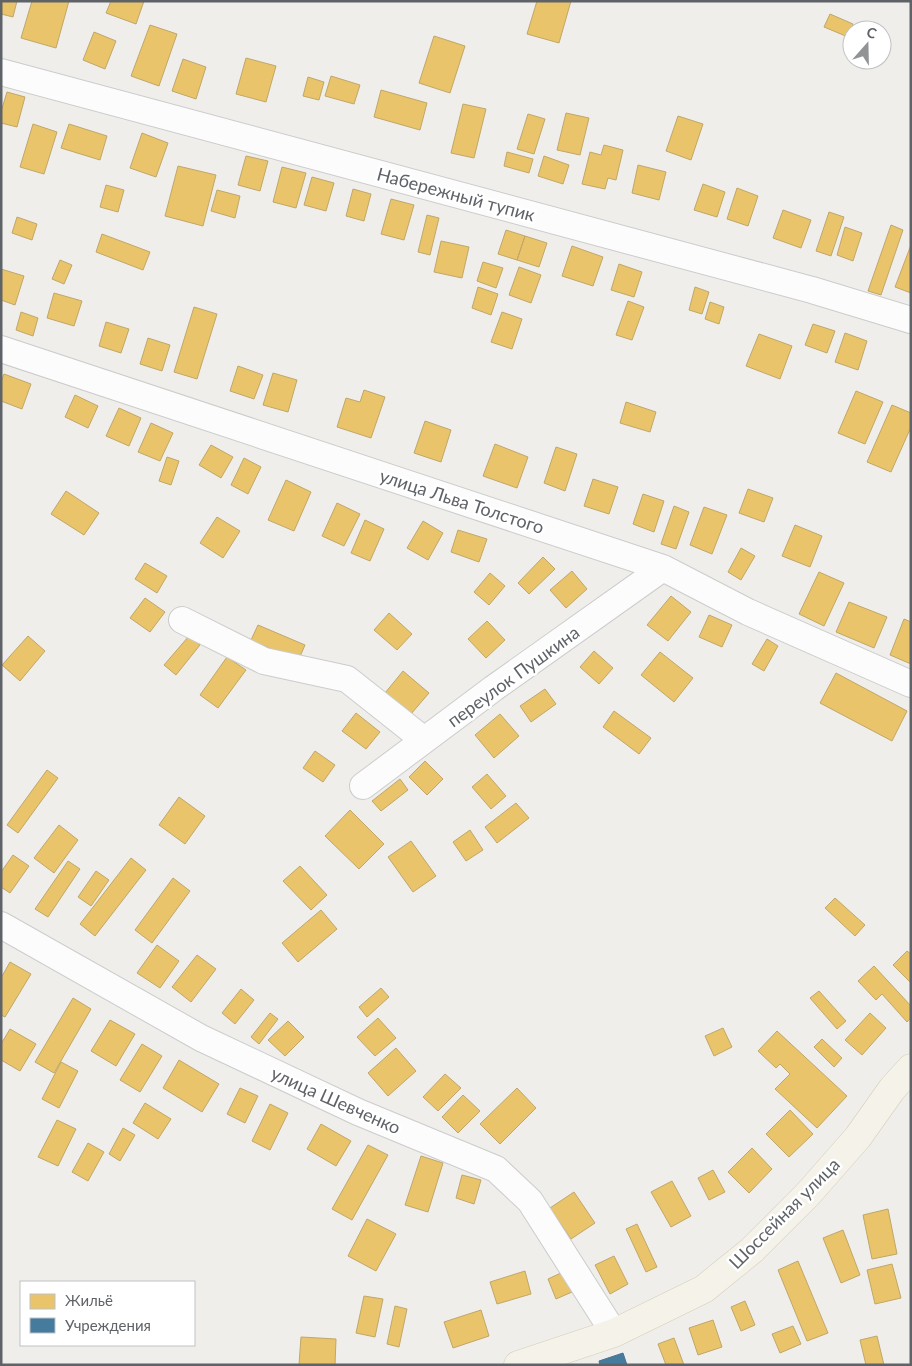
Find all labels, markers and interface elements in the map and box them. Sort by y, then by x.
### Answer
north arrow [842,20,892,70]
text: С [864,23,880,42]
street label: Набережный тупик [375,162,538,226]
street label: улица Льва Толстого [377,464,547,538]
street label: переулок Пушкина [443,621,583,731]
street label: улица Шевченко [268,1062,404,1138]
street label: Шоссейная улица [724,1153,844,1273]
legend [20,1281,195,1346]
text: Жильё [65,1291,113,1309]
text: Учреждения [65,1316,151,1334]

